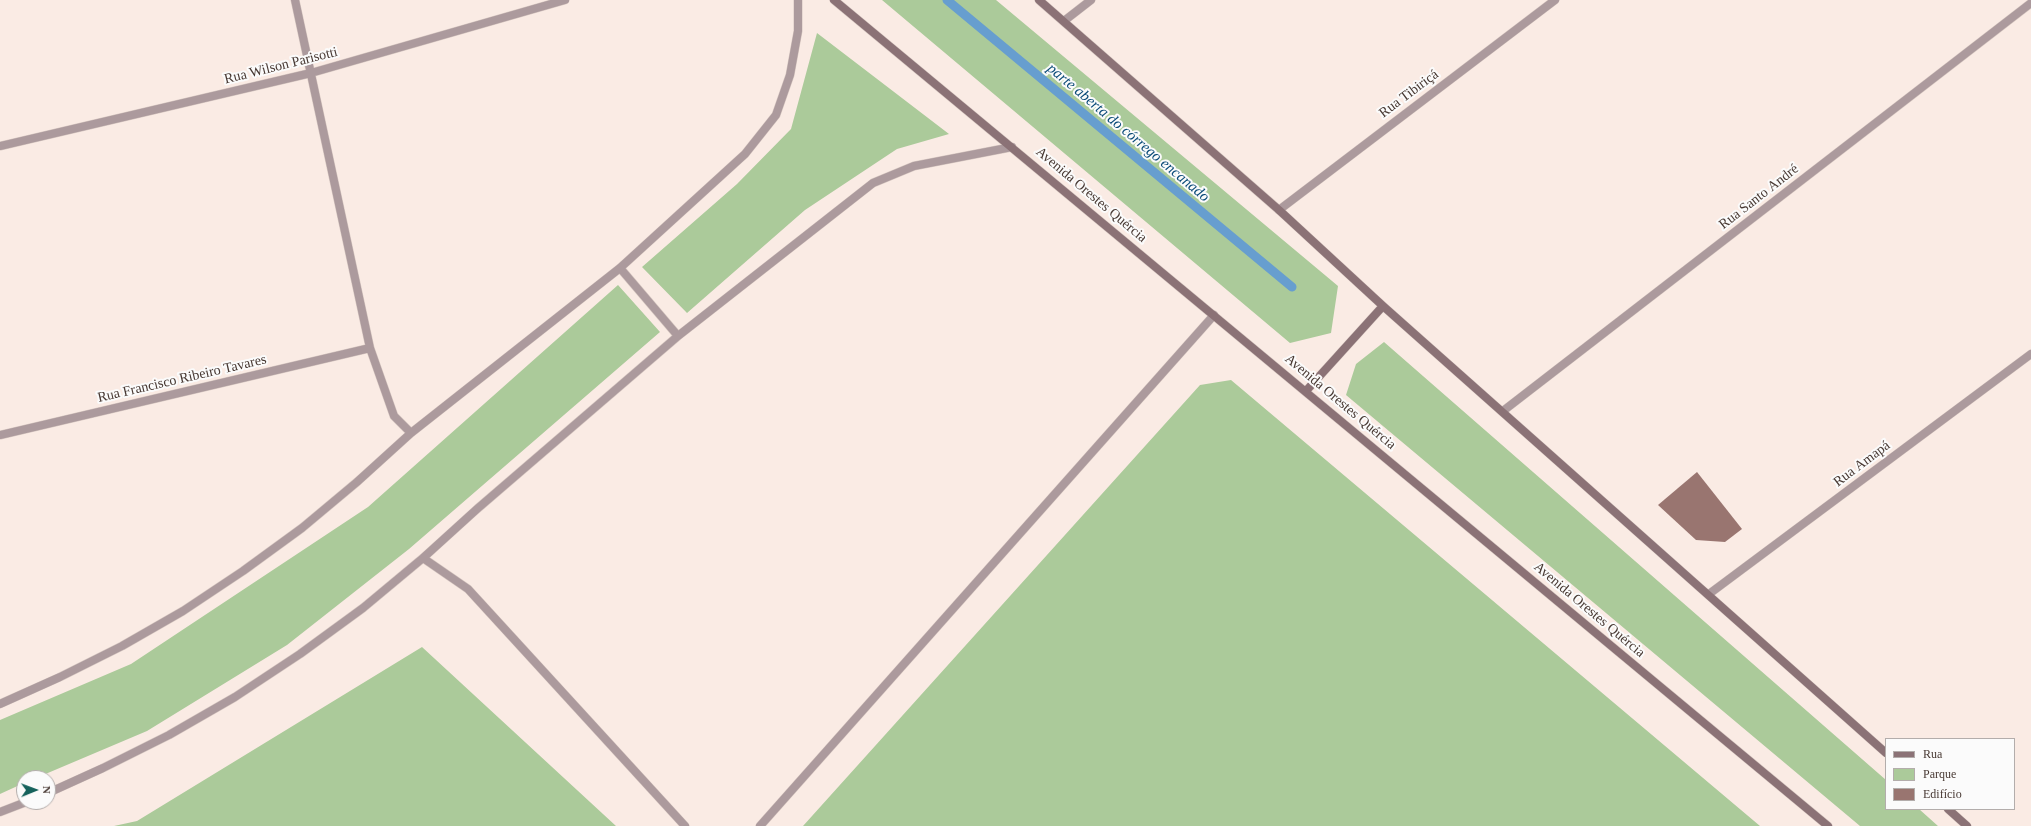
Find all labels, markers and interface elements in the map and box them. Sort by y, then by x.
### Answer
street label: Rua Wilson Parisotti [223,44,339,88]
water label: parte aberta do córrego encanado [1043,60,1213,206]
street label: Rua Tibiriçá [1376,66,1442,122]
street label: Avenida Orestes Quércia [1032,144,1150,246]
street label: Rua Santo André [1716,161,1802,233]
street label: Rua Francisco Ribeiro Tavares [96,351,268,407]
street label: Avenida Orestes Quércia [1281,351,1399,453]
street label: Rua Amapá [1830,437,1894,491]
street label: Avenida Orestes Quércia [1530,559,1648,661]
legend [1885,738,2015,810]
text: Rua [1923,747,1942,761]
text: Parque [1923,767,1956,781]
north arrow [16,770,56,810]
text: N [41,786,53,794]
text: Edifício [1923,787,1962,801]

